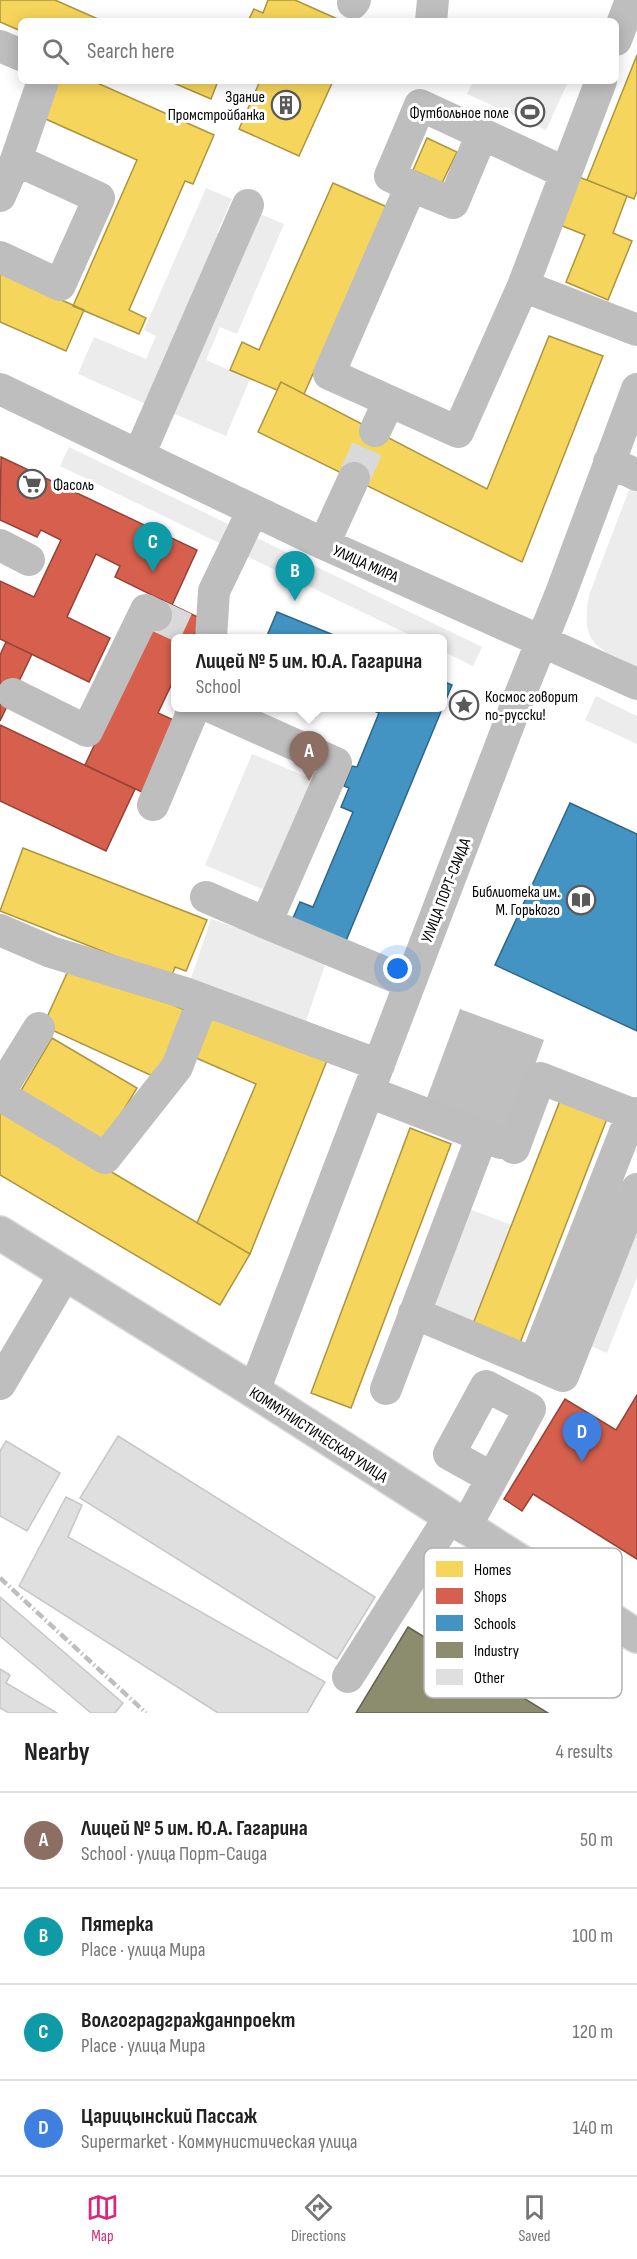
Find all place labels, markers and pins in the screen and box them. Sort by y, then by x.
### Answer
place label: Здание Промстройбанка [168,88,265,125]
building icon: Здание Промстройбанка [270,89,302,121]
sports icon: Футбольное поле [514,96,546,128]
place label: Футбольное поле [409,104,509,123]
supermarket icon: Фасоль [16,468,48,500]
place label: Фасоль [53,476,94,495]
pin: C [134,522,172,572]
pin: B [276,552,314,601]
place label: Космос говорит по-русски! [485,688,578,725]
place icon: Космос говорит по-русски! [448,689,480,721]
pin: A [290,732,328,781]
place label: Библиотека им. М. Горького [472,883,560,920]
library icon: Библиотека им. М. Горького [565,884,597,916]
pin: D [562,1412,602,1462]

